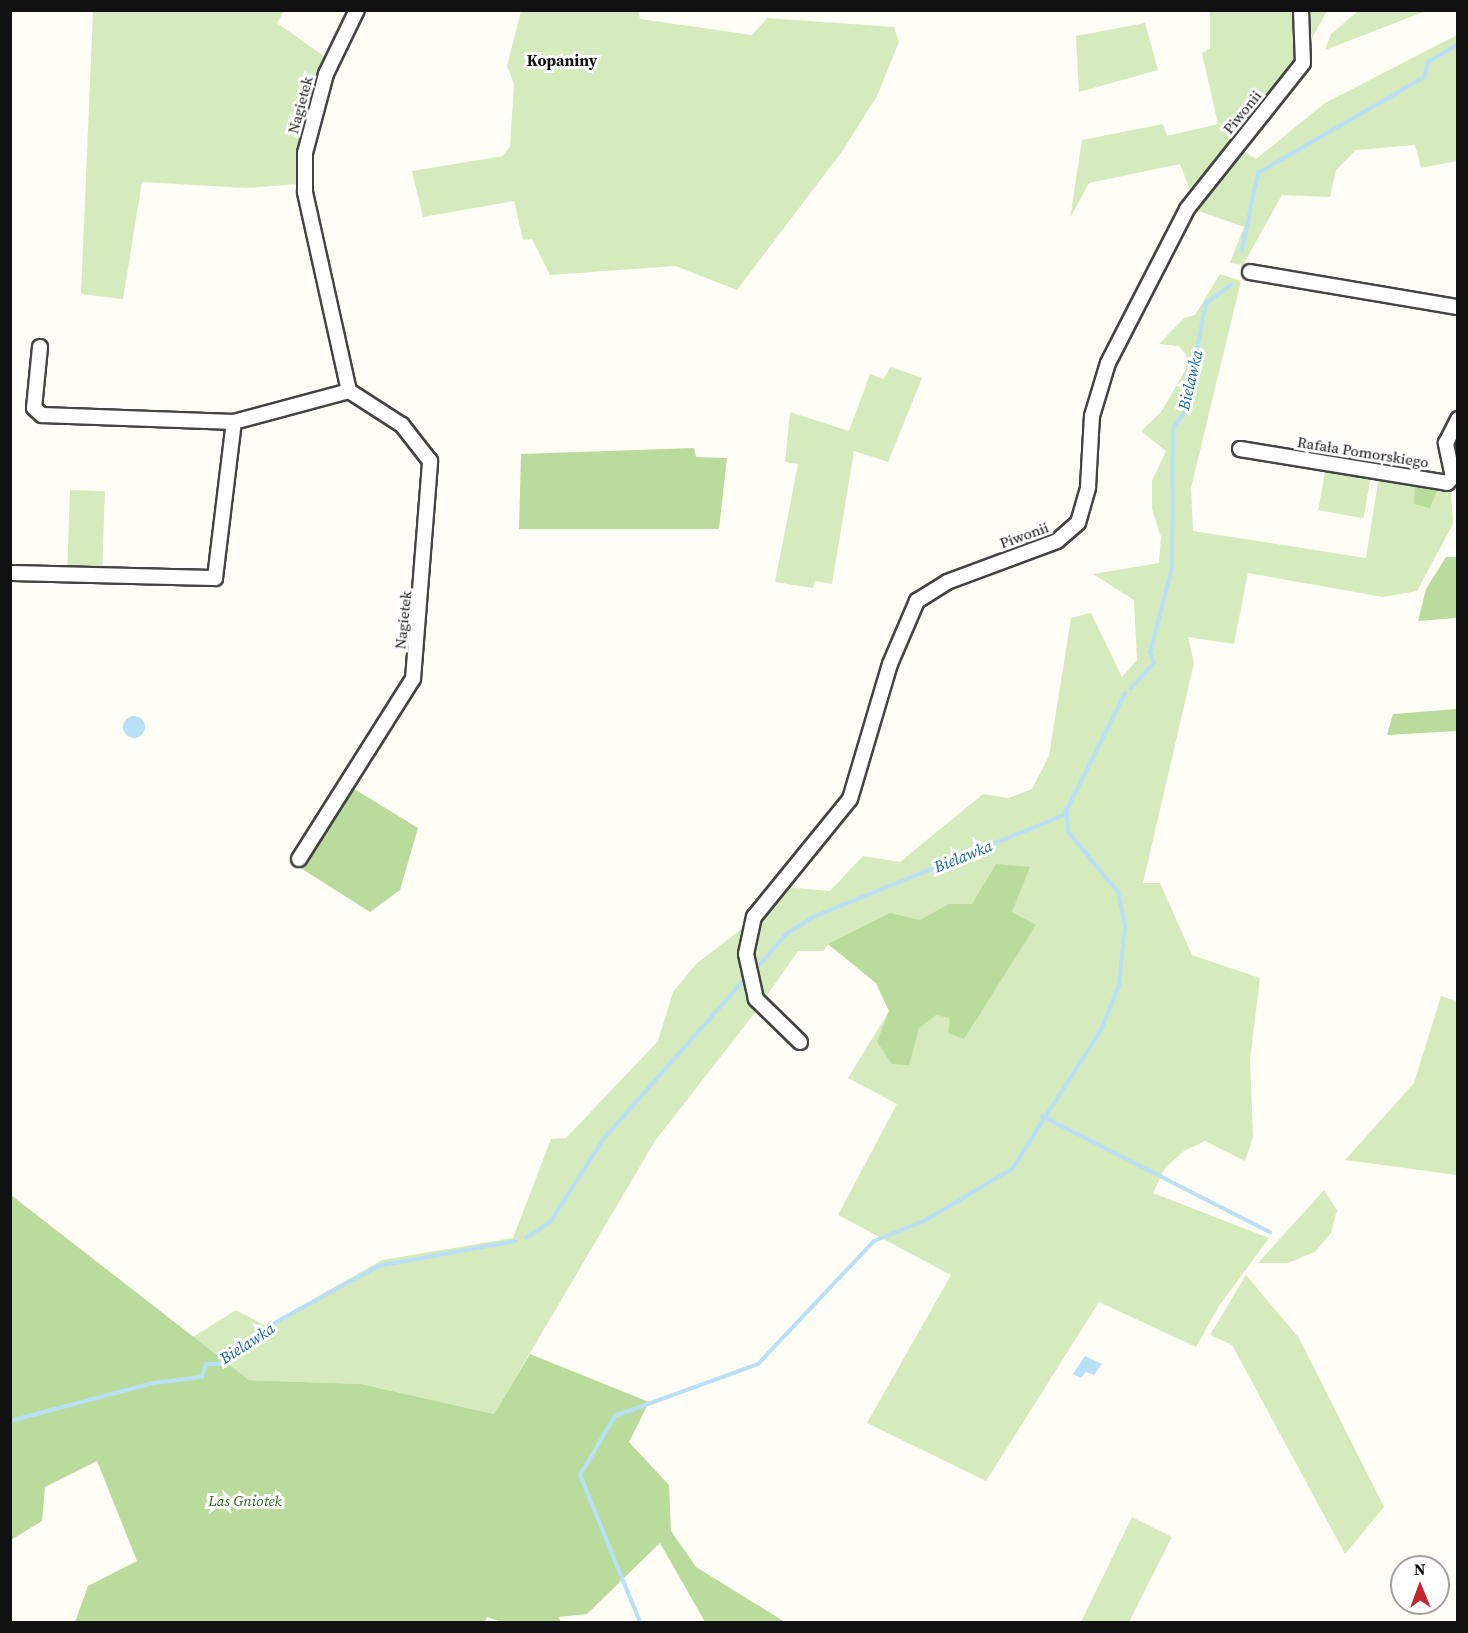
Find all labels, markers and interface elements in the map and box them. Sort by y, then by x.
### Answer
district label: Kopaniny [527,50,597,70]
street label: Nagietek [284,74,316,136]
street label: Piwonii [1219,87,1265,137]
water label: Bielawka [1174,348,1206,412]
street label: Rafała Pomorskiego [1296,433,1430,471]
street label: Piwonii [997,518,1051,552]
street label: Nagietek [391,590,415,650]
water label: Bielawka [931,836,995,876]
water label: Bielawka [216,1318,278,1368]
park label: Las Gniotek [208,1492,282,1510]
north arrow [1390,1555,1450,1615]
text: N [1414,1558,1426,1580]

